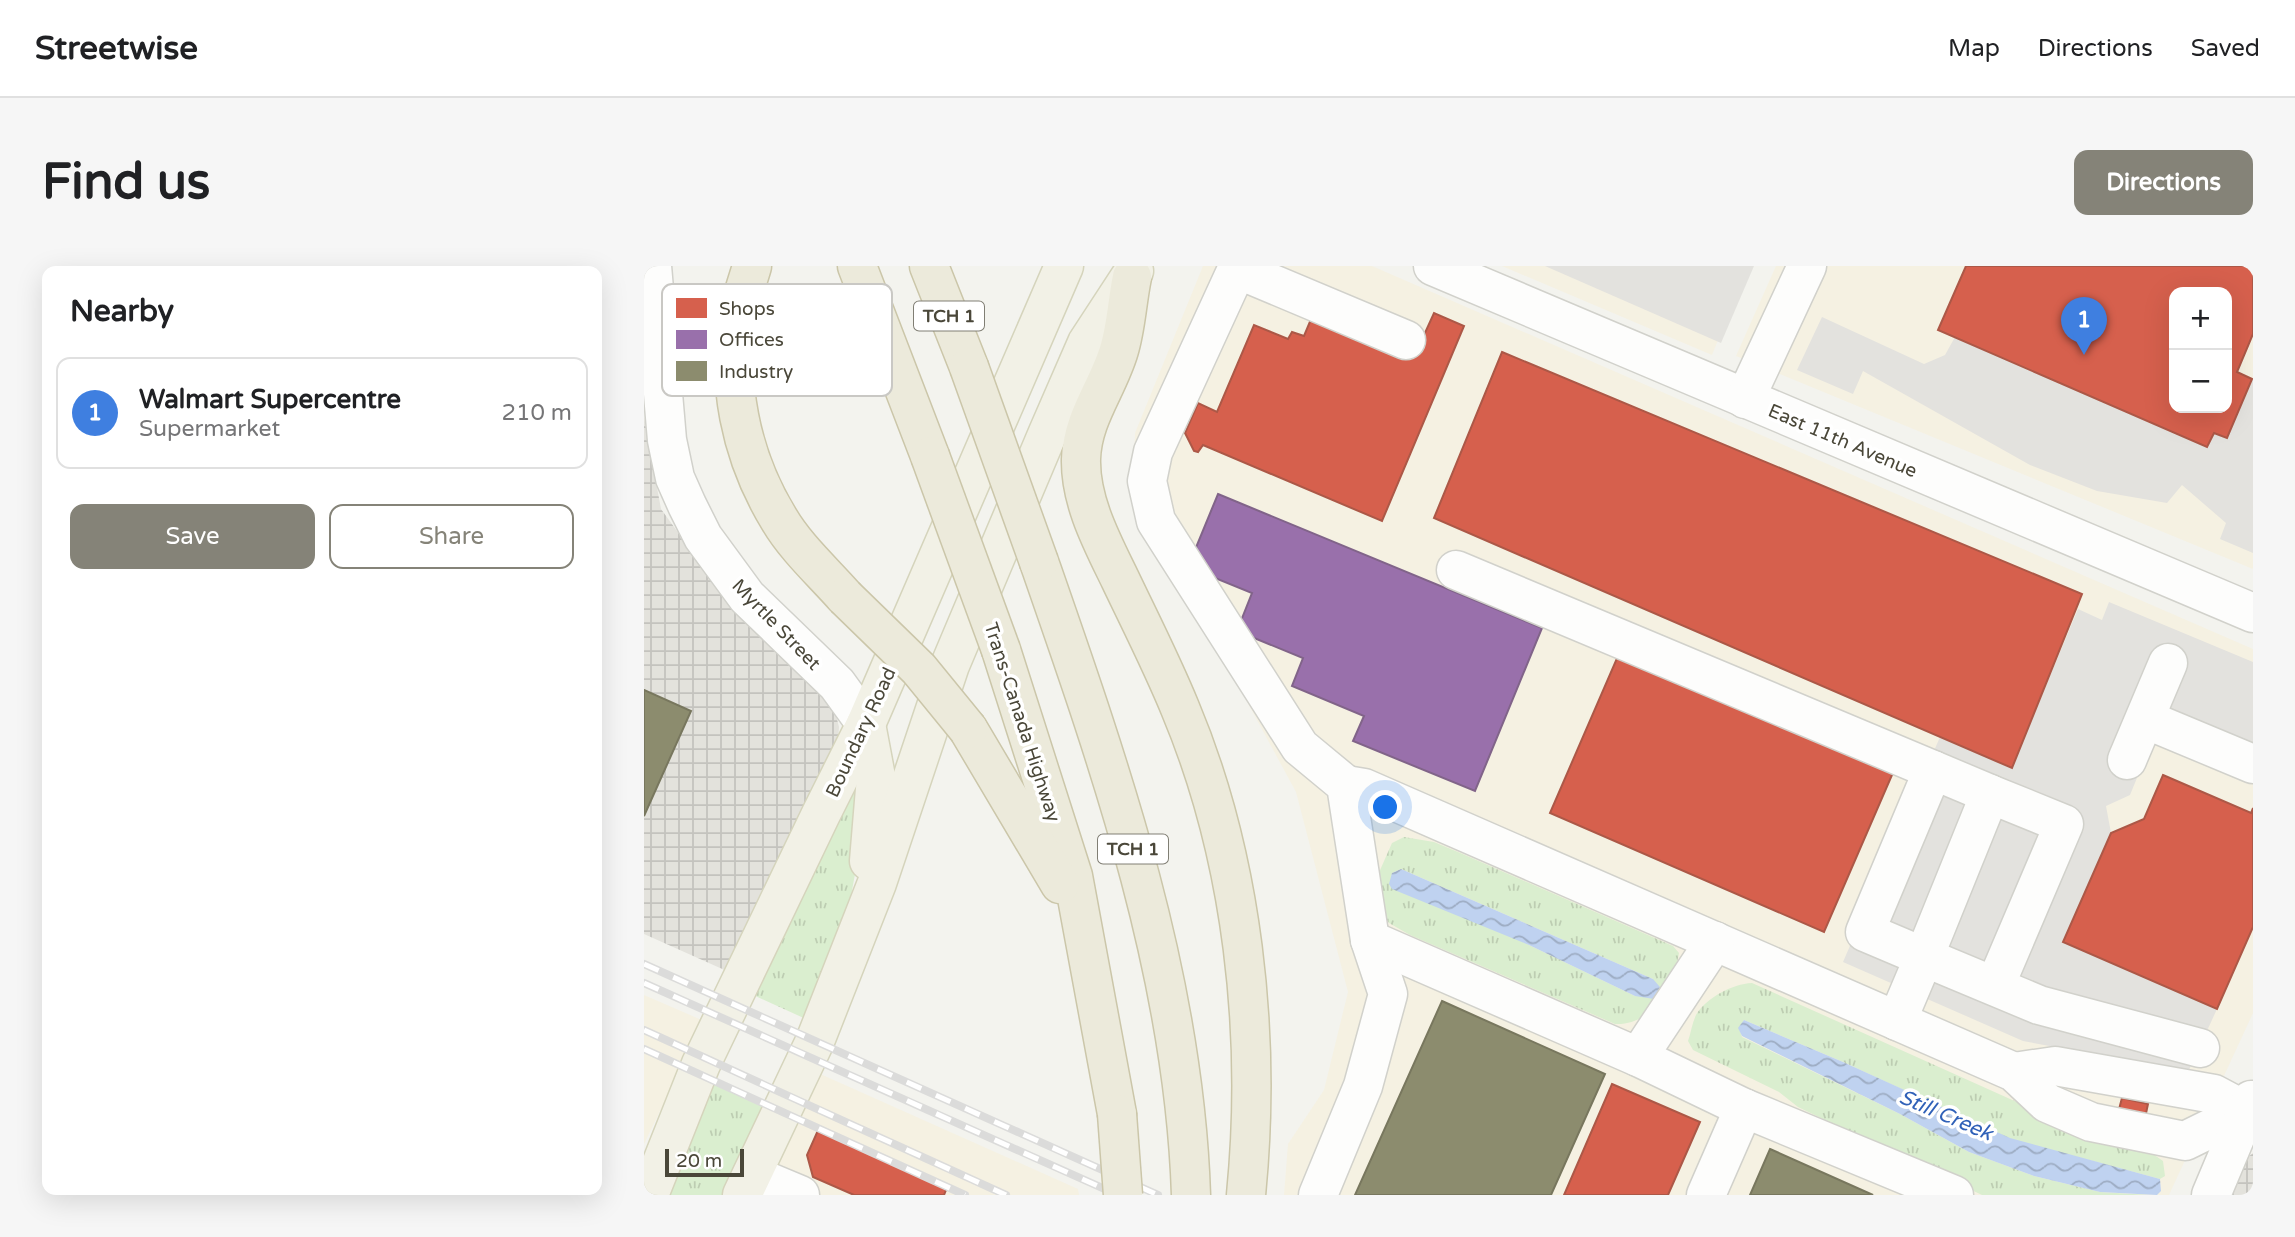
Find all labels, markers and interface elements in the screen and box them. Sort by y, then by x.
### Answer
text: Streetwise [35,29,198,68]
text: Map [1948,34,2000,63]
text: Directions [2038,34,2153,63]
text: Saved [2191,34,2260,63]
button: Directions [2074,150,2253,215]
text: Find us [42,153,210,212]
legend [662,284,892,396]
map controls [2169,287,2232,413]
button: + [2169,287,2232,350]
text: Nearby [70,293,174,330]
pin: 1 [2061,297,2107,355]
text: Shops [719,298,775,320]
road number: TCH 1 [914,302,984,330]
text: Offices [719,329,784,351]
button: − [2169,350,2232,413]
text: Industry [719,361,793,383]
text: Walmart Supercentre [139,384,401,415]
text: 1 [88,399,102,427]
text: 210 m [502,399,572,427]
street label: East 11th Avenue [1765,400,1920,482]
text: Supermarket [139,415,280,443]
button: Save [70,504,315,569]
button: Share [329,504,574,569]
street label: Myrtle Street [728,575,825,675]
street label: Trans-Canada Highway [979,620,1065,825]
street label: Boundary Road [821,664,901,801]
your location [1368,790,1402,824]
road number: TCH 1 [1098,834,1168,864]
water label: Still Creek [1895,1085,1998,1147]
scale bar [665,1146,744,1178]
text: 20 m [676,1150,722,1172]

